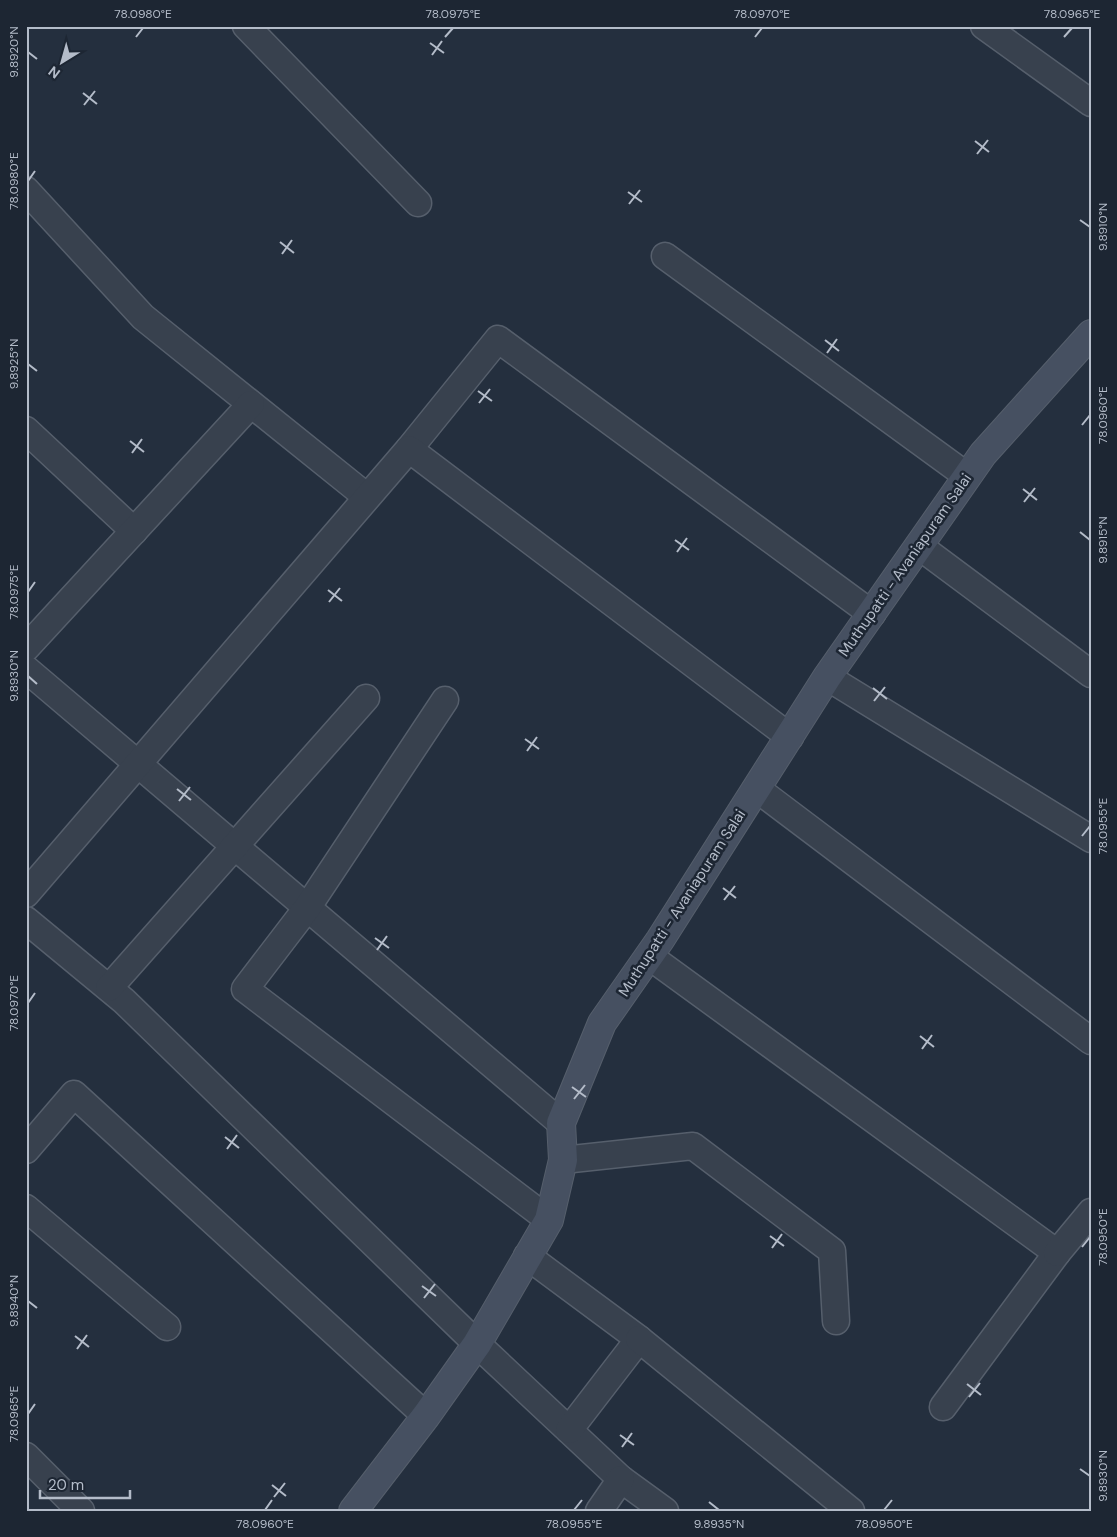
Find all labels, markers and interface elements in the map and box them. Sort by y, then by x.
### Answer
text: 78.0980°E [114,6,172,22]
text: 78.0975°E [425,6,481,22]
text: 78.0970°E [734,6,790,22]
text: 78.0965°E [1044,6,1101,22]
text: 9.8920°N [6,26,22,78]
north arrow [38,38,88,88]
text: N [45,62,64,83]
text: 78.0980°E [6,152,22,210]
text: 9.8910°N [1095,203,1111,251]
text: 9.8925°N [6,339,22,389]
text: 78.0960°E [1095,386,1111,444]
street label: Muthupatti - Avaniapuram Salai [834,469,976,661]
text: 9.8915°N [1095,516,1111,564]
text: 78.0975°E [6,564,22,620]
text: 9.8930°N [6,650,22,702]
text: 78.0955°E [1095,797,1111,854]
street label: Muthupatti - Avaniapuram Salai [614,806,750,1000]
text: 78.0970°E [6,975,22,1031]
text: 78.0950°E [1095,1208,1111,1266]
text: 9.8940°N [6,1275,22,1327]
text: 78.0965°E [6,1385,22,1442]
text: 9.8930°N [1095,1450,1111,1502]
scale bar [40,1467,130,1499]
text: 20 m [48,1475,84,1495]
text: 78.0960°E [236,1516,294,1532]
text: 78.0955°E [546,1516,603,1532]
text: 9.8935°N [694,1516,744,1532]
text: 78.0950°E [855,1516,913,1532]

